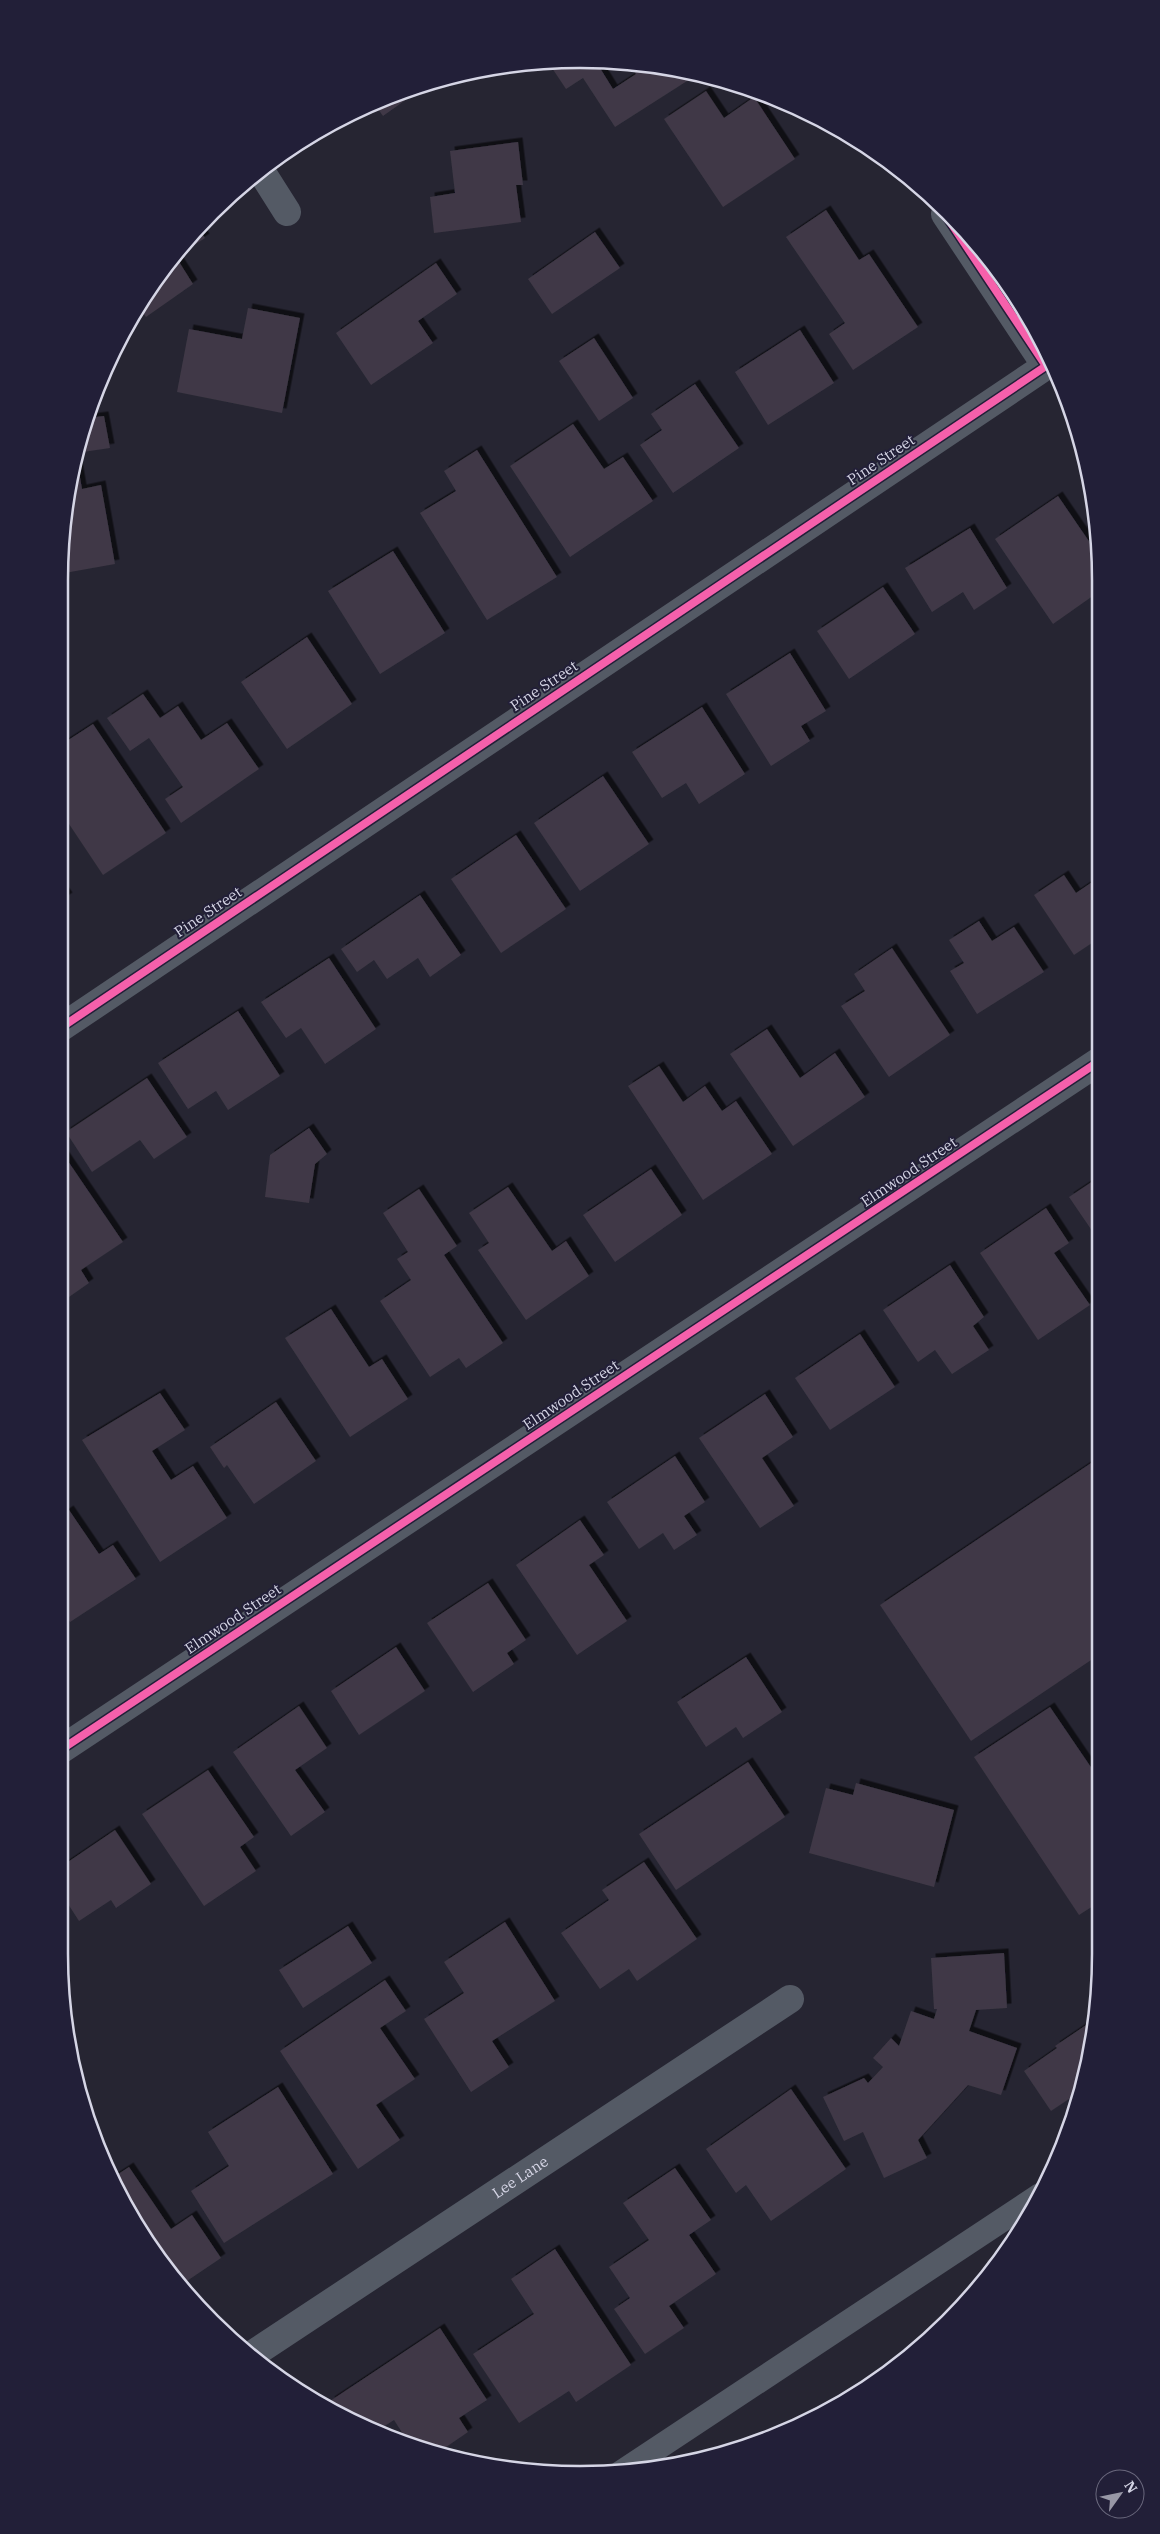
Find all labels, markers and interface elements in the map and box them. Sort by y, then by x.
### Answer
street label: Pine Street [843,430,918,489]
street label: Pine Street [506,656,581,715]
street label: Pine Street [170,882,245,941]
street label: Elmwood Street [857,1132,960,1211]
street label: Elmwood Street [519,1355,622,1434]
street label: Elmwood Street [181,1579,284,1658]
street label: Lee Lane [488,2152,552,2202]
north arrow [1095,2469,1145,2519]
text: N [1120,2477,1141,2496]

